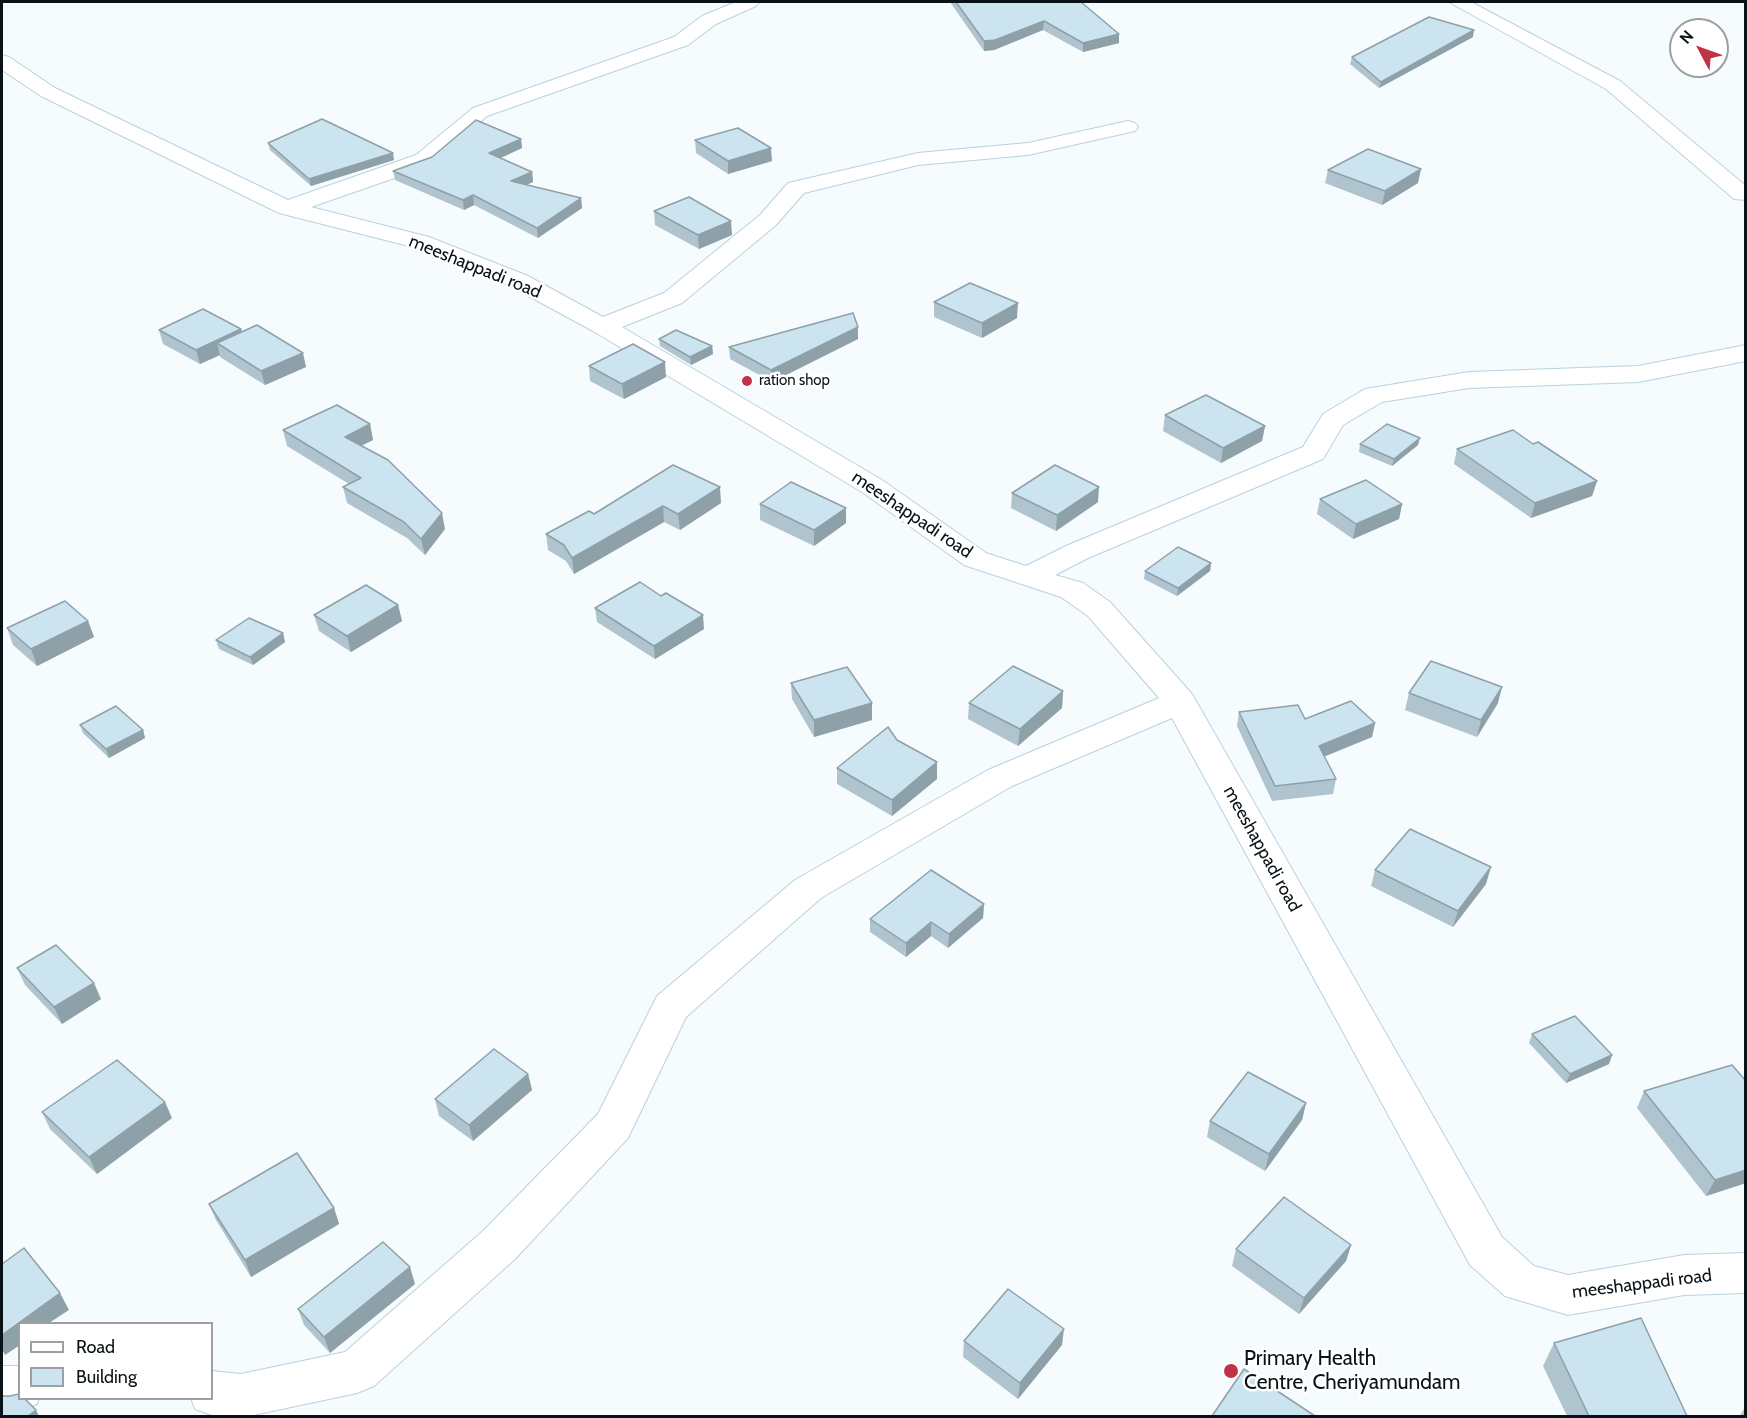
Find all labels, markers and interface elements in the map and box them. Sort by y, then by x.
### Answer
north arrow [1669,18,1729,78]
text: N [1676,27,1697,48]
street label: meeshappadi road [406,231,544,303]
place label: ration shop [759,372,830,390]
marker: ration shop [740,374,754,388]
street label: meeshappadi road [848,467,976,563]
street label: meeshappadi road [1218,782,1306,916]
street label: meeshappadi road [1571,1265,1713,1303]
legend [18,1322,213,1400]
text: Road [76,1336,115,1358]
place label: Primary Health Centre, Cheriyamundam [1244,1346,1460,1396]
marker: Primary Health Centre, Cheriyamundam [1222,1362,1240,1380]
text: Building [76,1366,137,1388]

